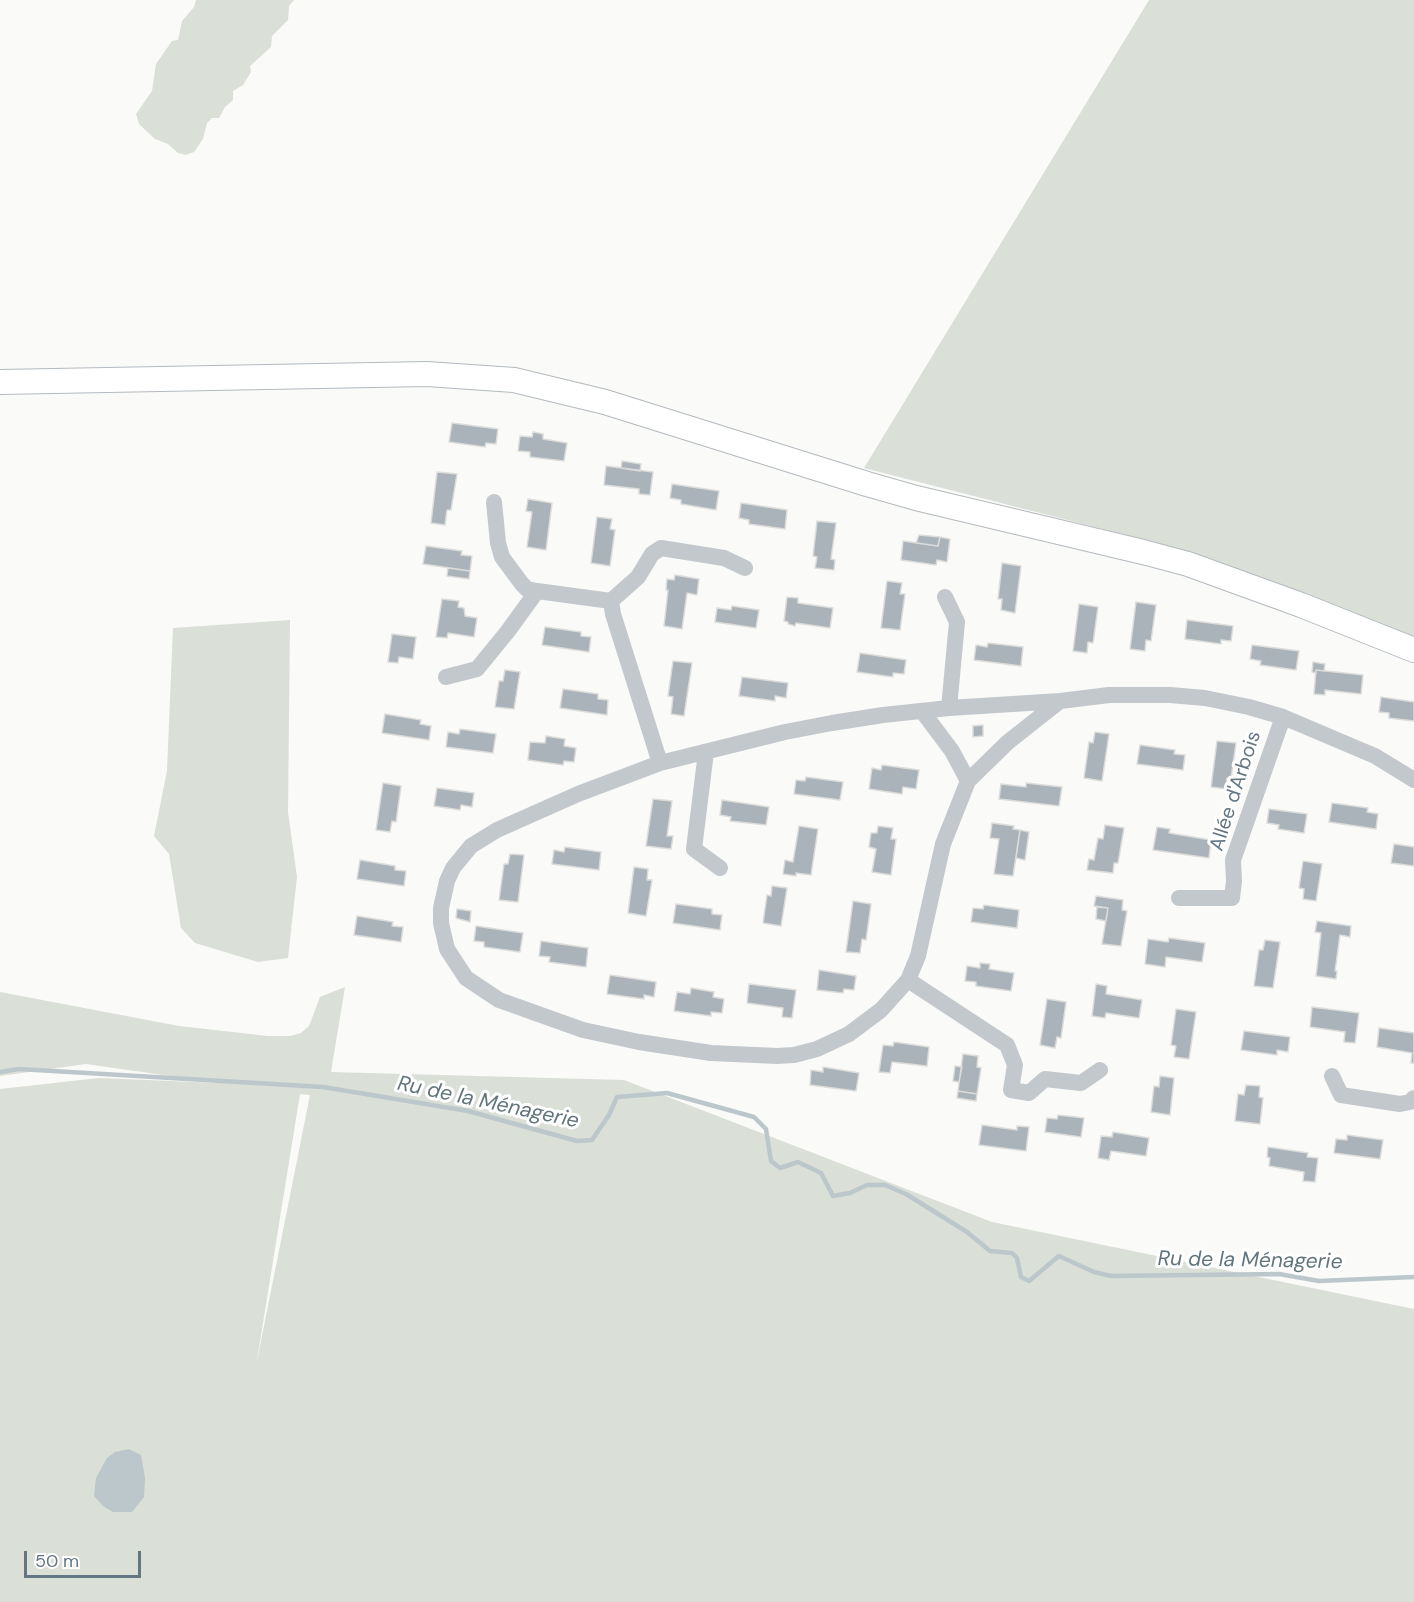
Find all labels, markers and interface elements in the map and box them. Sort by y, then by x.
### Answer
street label: Allée d'Arbois [1205,728,1267,854]
water label: Ru de la Ménagerie [395,1071,581,1135]
water label: Ru de la Ménagerie [1157,1247,1343,1275]
scale bar [27,1539,144,1577]
text: 50 m [35,1549,79,1573]

